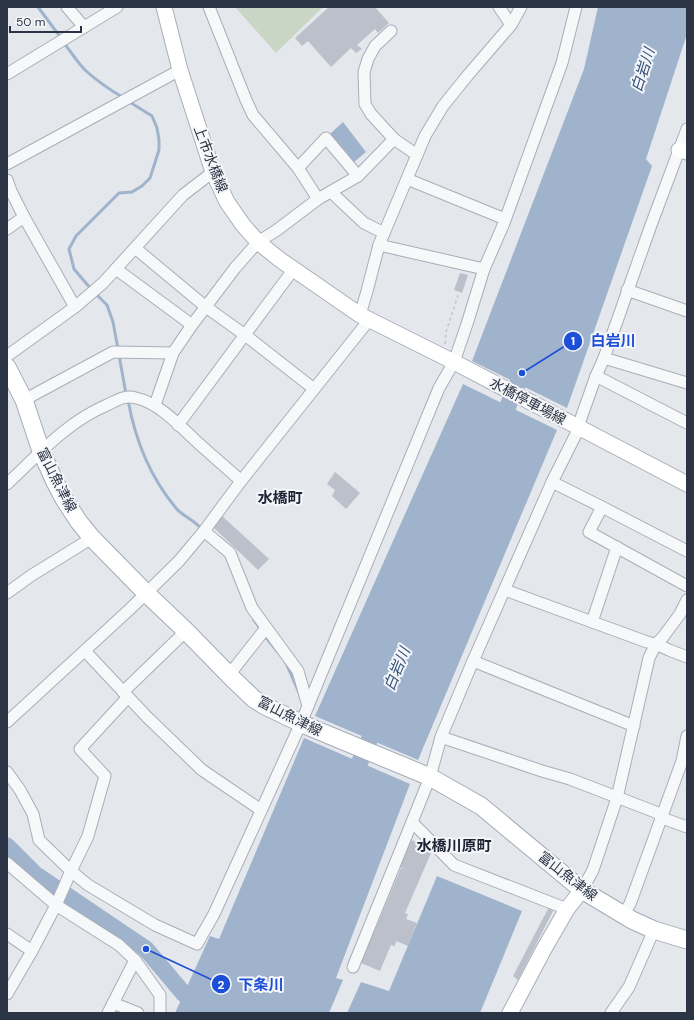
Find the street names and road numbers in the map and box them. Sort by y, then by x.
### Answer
street label: 上市水橋線 [190,123,232,195]
street label: 水橋停車場線 [487,373,569,429]
street label: 富山魚津線 [33,445,81,515]
street label: 富山魚津線 [255,692,325,740]
street label: 富山魚津線 [535,847,601,905]

